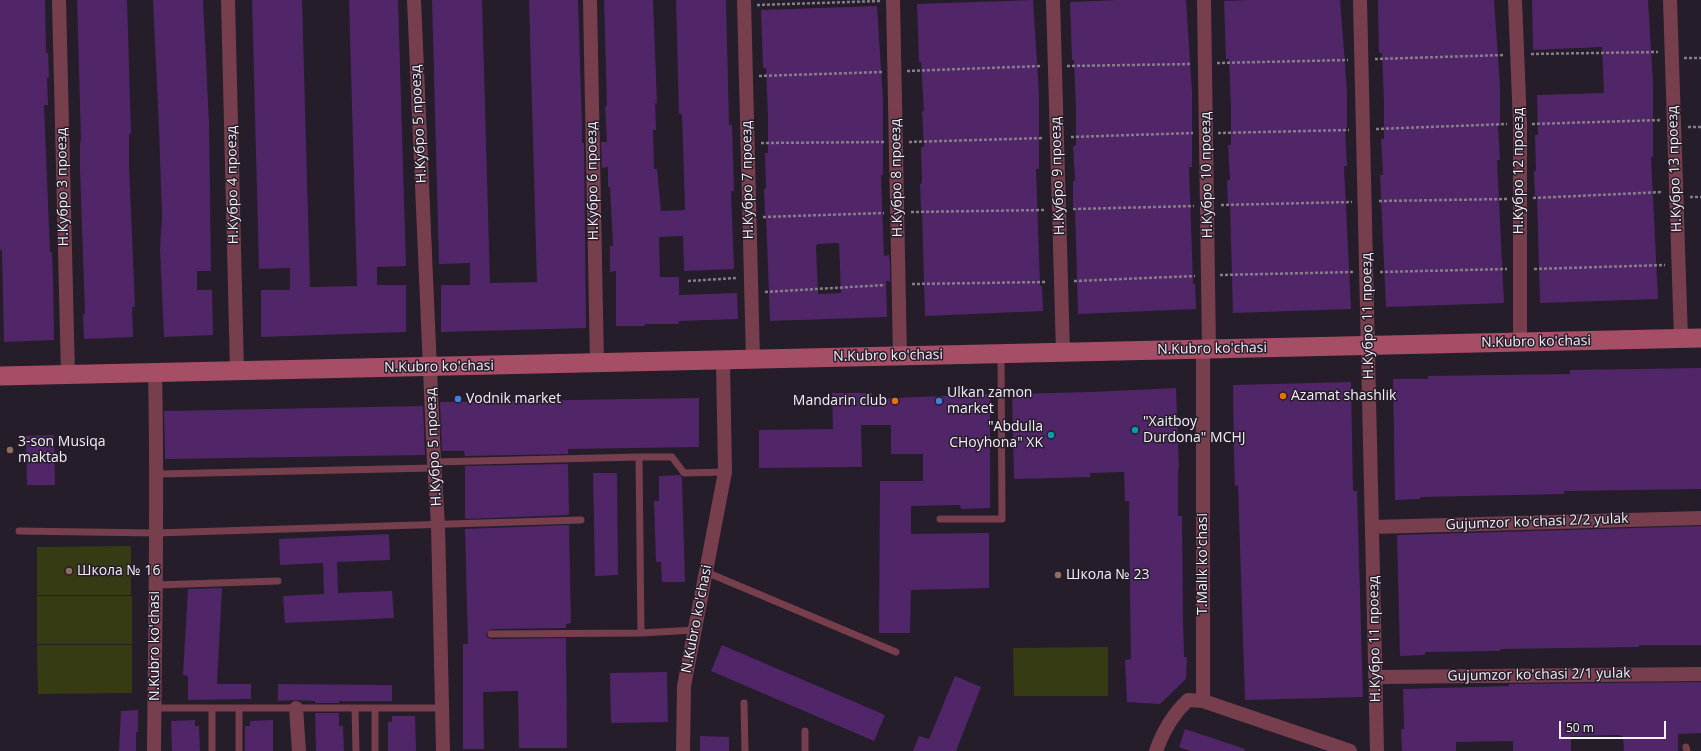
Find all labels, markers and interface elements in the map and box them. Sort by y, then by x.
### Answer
street label: Н.Кубро 5 проезд [408,64,430,184]
street label: Н.Кубро 13 проезд [1664,105,1686,233]
street label: Н.Кубро 12 проезд [1511,108,1527,234]
street label: Н.Кубро 10 проезд [1197,112,1217,238]
street label: Н.Кубро 9 проезд [1048,116,1068,236]
street label: Н.Кубро 8 проезд [888,119,906,237]
street label: Н.Кубро 7 проезд [739,121,757,239]
street label: Н.Кубро 6 проезд [584,122,602,240]
street label: Н.Кубро 4 проезд [224,126,242,244]
street label: Н.Кубро 3 проезд [54,128,72,246]
street label: Н.Кубро 11 проезд [1358,253,1378,379]
street label: N.Kubro ko'chasi [1481,333,1591,351]
street label: N.Kubro ko'chasi [1157,340,1267,358]
street label: N.Kubro ko'chasi [833,347,943,365]
street label: N.Kubro ko'chasi [384,358,494,376]
place label: Ulkan zamon market [947,385,1032,418]
street label: Н.Кубро 5 проезд [423,387,445,507]
place label: Azamat shashlik [1291,388,1396,404]
place label: Vodnik market [466,391,561,407]
marker: Azamat shashlik [1278,391,1288,401]
place label: Mandarin club [793,393,887,409]
marker: Vodnik market [453,394,463,404]
marker: Mandarin club [890,396,900,406]
marker: Ulkan zamon market [934,396,944,406]
place label: "Xaitboy Durdona" MCHJ [1143,414,1246,446]
place label: "Abdulla CHoyhona" XK [949,419,1043,452]
marker: "Xaitboy Durdona" MCHJ [1130,425,1140,435]
marker: "Abdulla CHoyhona" XK [1046,430,1056,440]
place label: 3-son Musiqa maktab [18,434,106,466]
marker: 3-son Musiqa maktab [5,445,15,455]
street label: Gujumzor ko'chasi 2/2 yulak [1445,510,1629,534]
street label: T.Malik ko'chasi [1195,513,1211,615]
place label: Школа № 16 [77,563,160,579]
street label: N.Kubro ko'chasi [678,563,716,675]
marker: Школа № 16 [64,566,74,576]
place label: Школа № 23 [1066,567,1149,583]
marker: Школа № 23 [1053,570,1063,580]
street label: Н.Кубро 11 проезд [1365,576,1385,702]
street label: N.Kubro ko'chasi [147,591,163,701]
street label: Gujumzor ko'chasi 2/1 yulak [1447,665,1631,685]
scale bar [1561,713,1668,739]
text: 50 m [1566,719,1594,736]

